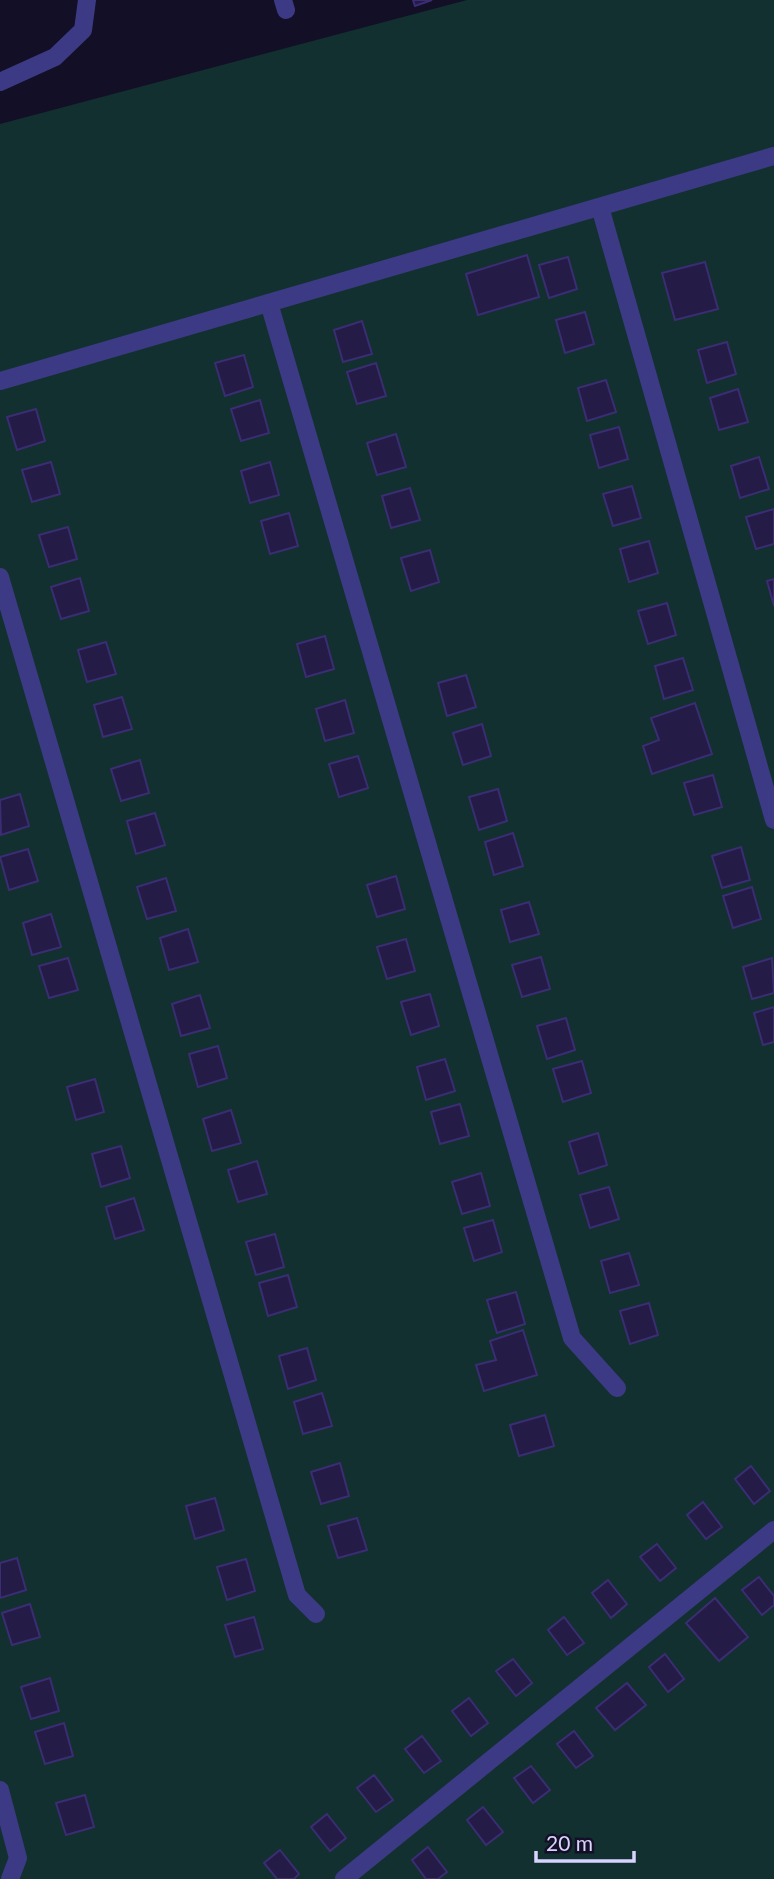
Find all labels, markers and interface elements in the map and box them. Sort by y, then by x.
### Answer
scale bar [536,1820,634,1864]
text: 20 m [546,1830,593,1855]

